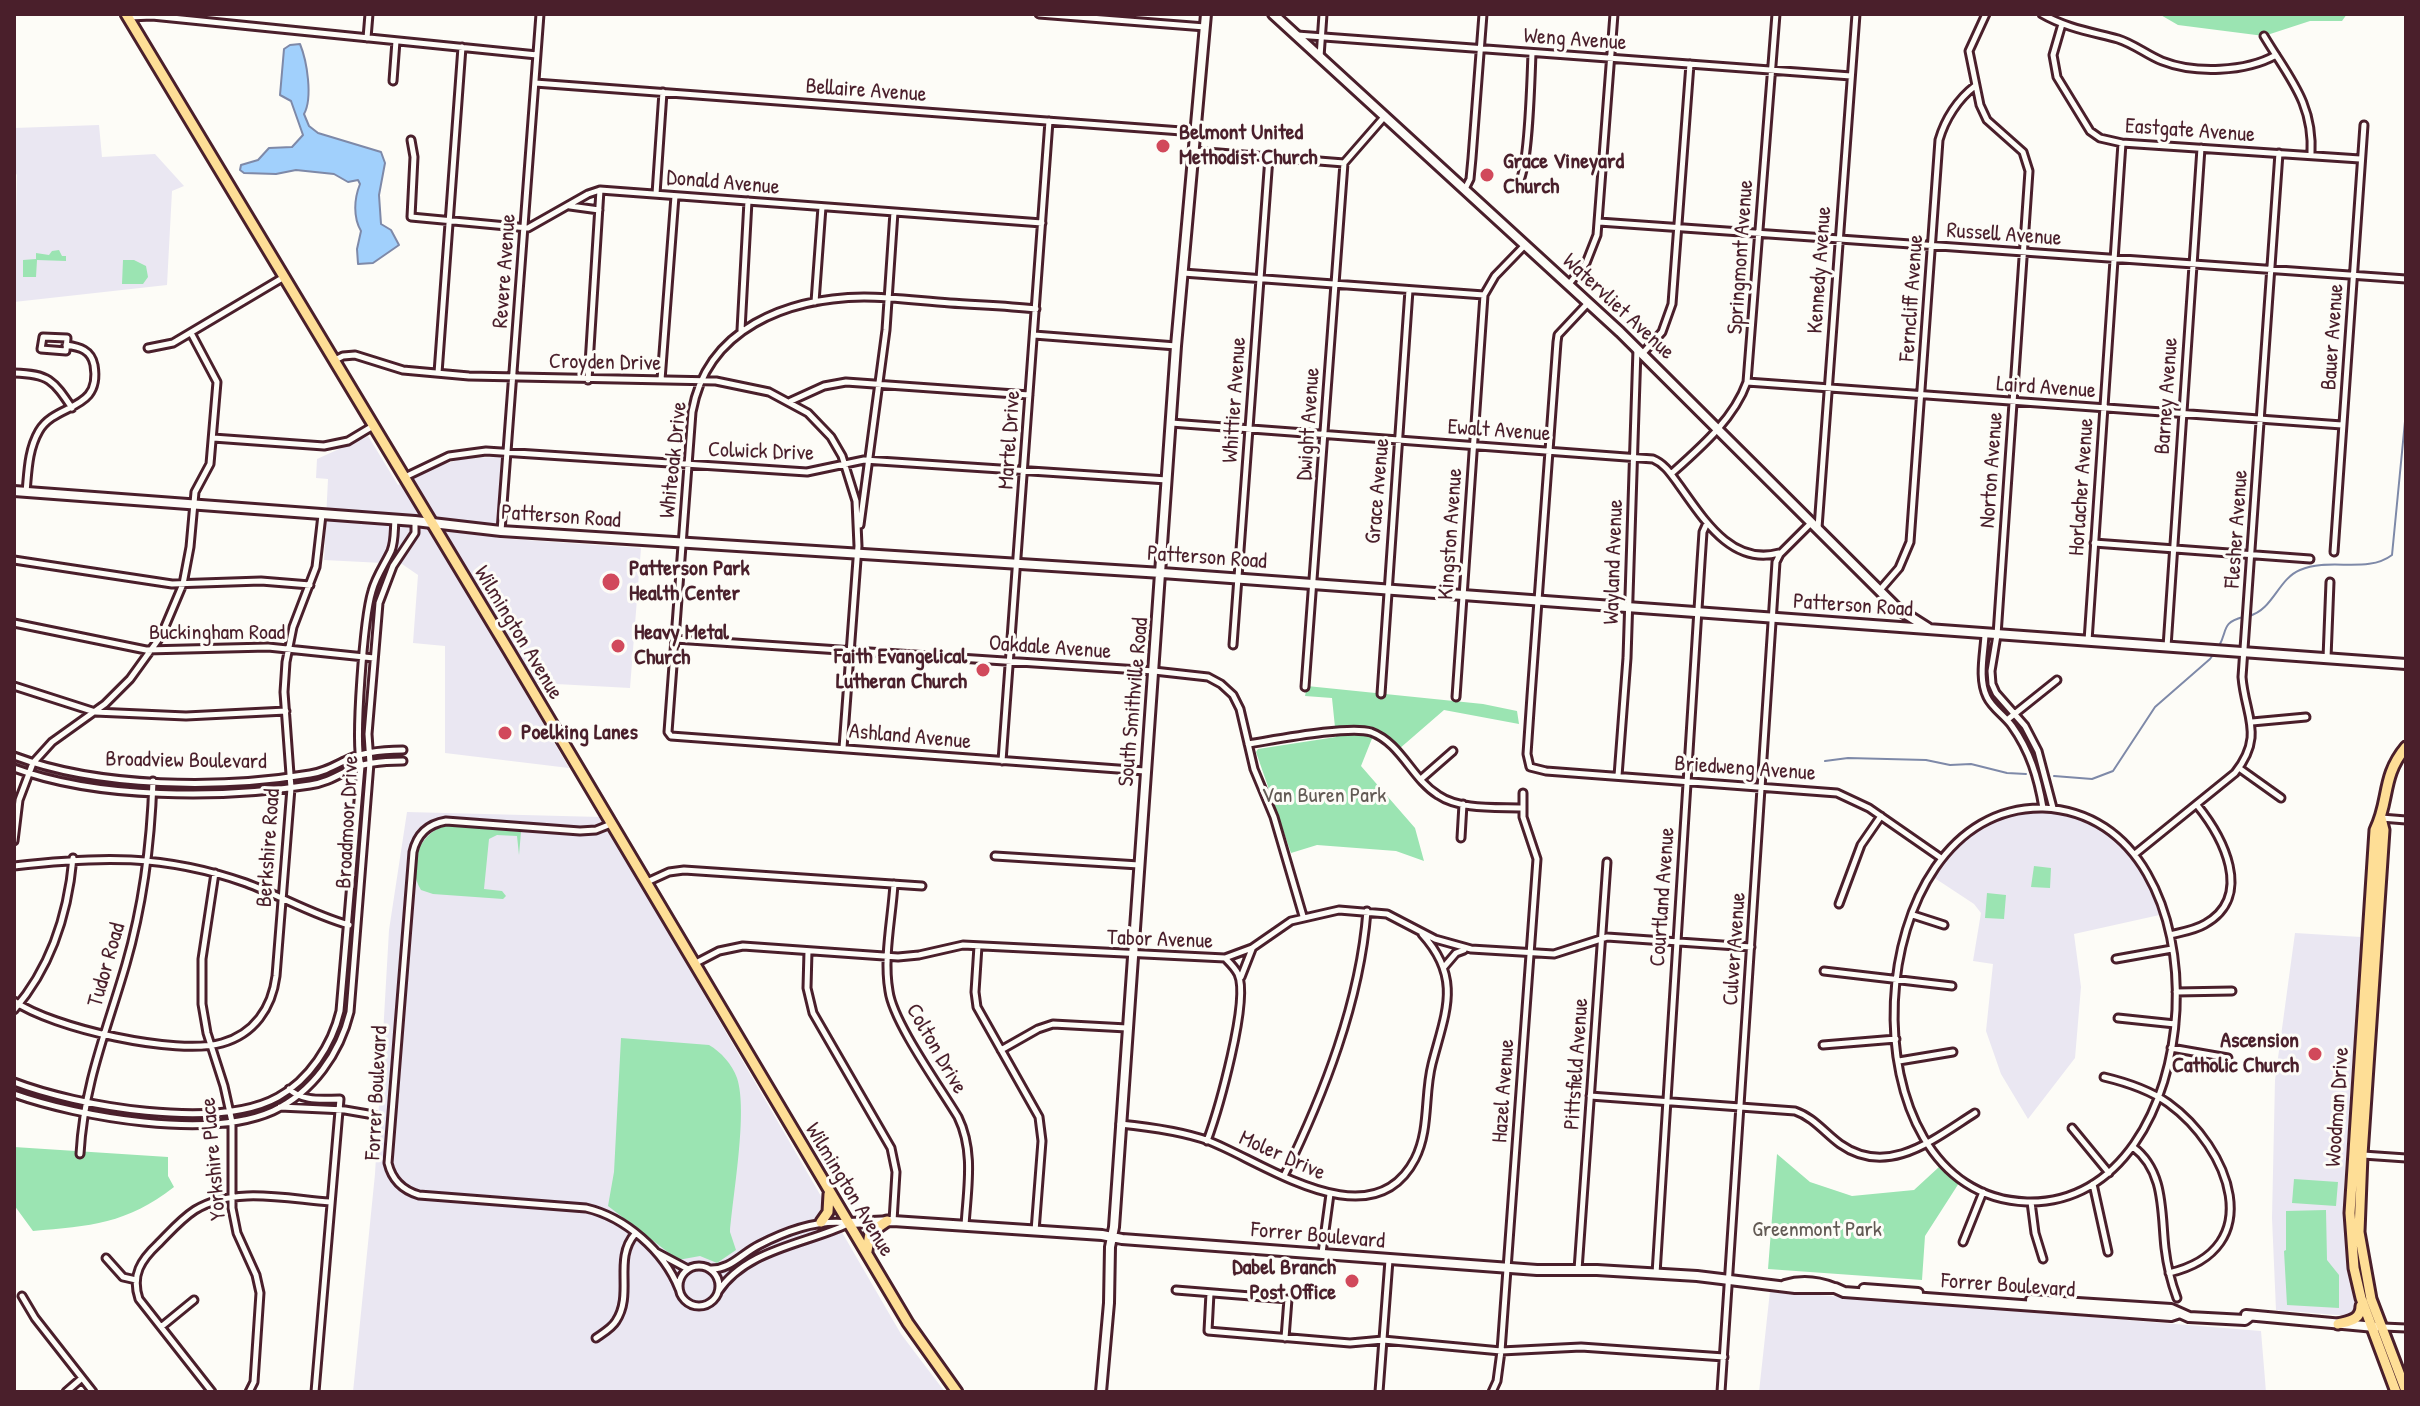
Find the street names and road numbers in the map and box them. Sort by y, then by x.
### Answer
street label: Weng Avenue [1523,23,1627,57]
street label: Bellaire Avenue [805,74,927,108]
street label: Eastgate Avenue [2124,113,2256,149]
street label: Donald Avenue [665,165,781,201]
street label: Springmont Avenue [1722,179,1760,335]
street label: Kennedy Avenue [1802,205,1838,335]
street label: Revere Avenue [488,213,522,329]
street label: Russell Avenue [1946,218,2062,252]
street label: Ferncliff Avenue [1894,234,1930,362]
street label: Watervliet Avenue [1556,248,1680,366]
street label: Bauer Avenue [2316,283,2350,391]
street label: Whittier Avenue [1217,336,1253,464]
street label: Barney Avenue [2150,337,2184,455]
street label: Croyden Drive [549,349,661,377]
street label: Dwight Avenue [1292,367,1326,481]
street label: Laird Avenue [1995,371,2097,405]
street label: Martel Drive [993,390,1027,490]
street label: Whiteoak Drive [655,400,693,520]
street label: Norton Avenue [1975,411,2009,529]
street label: Ewalt Avenue [1447,414,1551,448]
street label: Horlacher Avenue [2064,417,2100,557]
street label: Colwick Drive [708,437,814,467]
street label: Grace Avenue [1360,437,1396,545]
street label: Kingston Avenue [1433,467,1469,601]
street label: Flesher Avenue [2220,469,2254,589]
street label: Wayland Avenue [1599,499,1629,625]
street label: Patterson Road [500,500,622,534]
street label: Patterson Road [1146,541,1268,575]
street label: Wilmington Avenue [468,561,568,705]
street label: Patterson Road [1792,589,1914,623]
street label: South Smithville Road [1113,616,1155,788]
street label: Buckingham Road [149,620,285,646]
street label: Oakdale Avenue [988,631,1112,665]
street label: Ashland Avenue [848,719,972,755]
street label: Broadview Boulevard [105,746,267,776]
street label: Briedweng Avenue [1674,751,1816,787]
street label: Broadmoor Drive [331,755,365,889]
street label: Berkshire Road [252,788,286,908]
street label: Courtland Avenue [1645,826,1681,968]
street label: Culver Avenue [1718,891,1752,1007]
street label: Tudor Road [82,920,132,1010]
street label: Tabor Avenue [1106,925,1214,955]
street label: Pittsfield Avenue [1559,997,1595,1131]
street label: Colton Drive [900,999,972,1099]
street label: Forrer Boulevard [360,1025,394,1161]
street label: Hazel Avenue [1487,1038,1521,1144]
street label: Woodman Drive [2321,1046,2355,1168]
street label: Yorkshire Place [195,1096,233,1222]
street label: Wilmington Avenue [799,1118,899,1262]
street label: Moler Drive [1235,1125,1329,1187]
street label: Forrer Boulevard [1250,1217,1386,1255]
street label: Forrer Boulevard [1940,1268,2076,1304]

